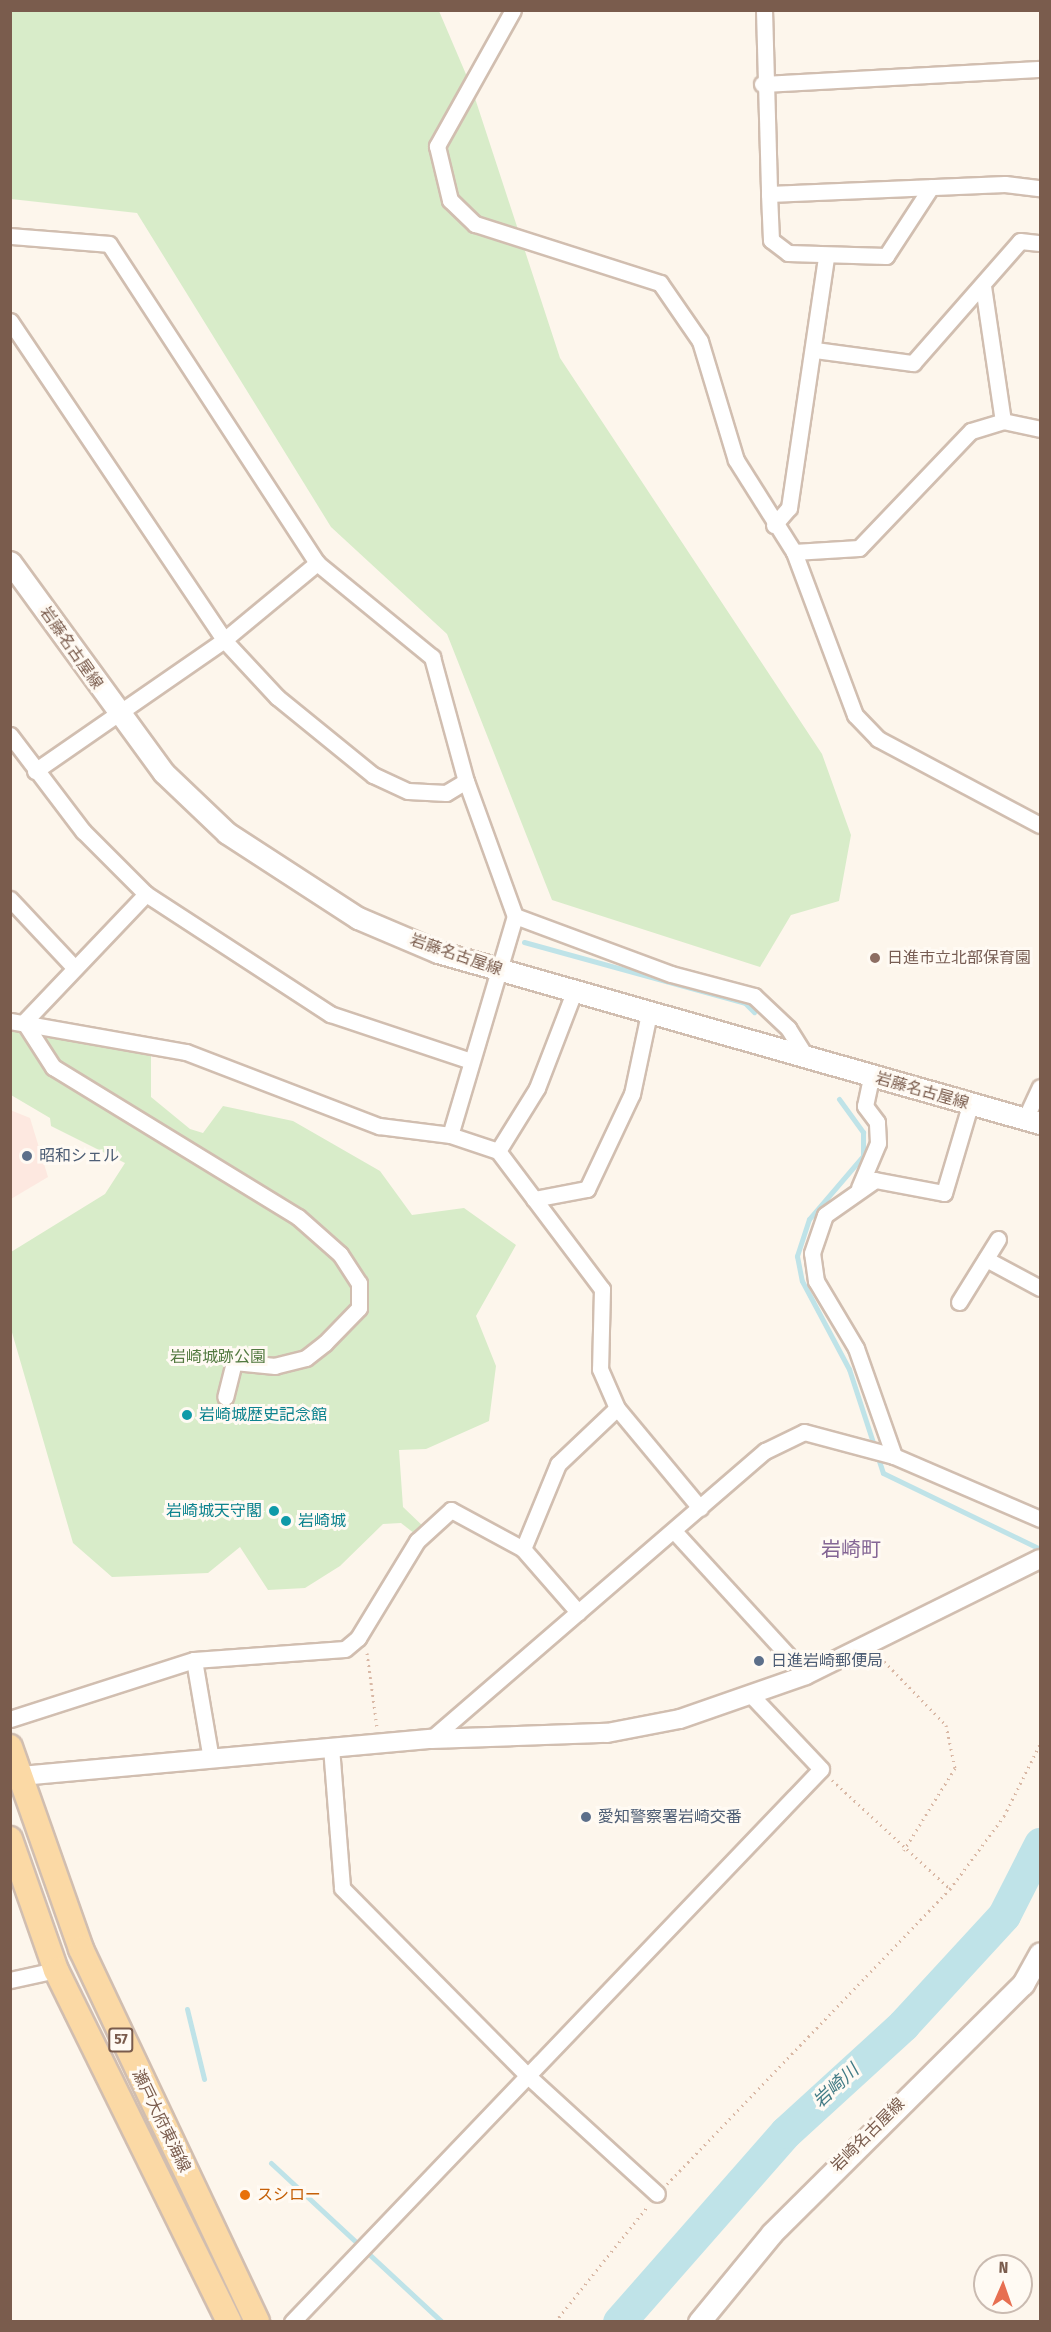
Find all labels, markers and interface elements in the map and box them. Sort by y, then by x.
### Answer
street label: 岩藤名古屋線 [36,603,106,693]
street label: 岩藤名古屋線 [407,930,505,980]
place label: 日進市立北部保育園 [887,948,1031,968]
marker: 日進市立北部保育園 [868,951,882,965]
street label: 岩藤名古屋線 [873,1069,971,1113]
place label: 昭和シェル [39,1146,119,1166]
marker: 昭和シェル [20,1149,34,1163]
park label: 岩崎城跡公園 [170,1347,266,1367]
place label: 岩崎城歴史記念館 [199,1405,327,1425]
marker: 岩崎城歴史記念館 [180,1408,194,1422]
place label: 岩崎城天守閣 [166,1501,262,1521]
marker: 岩崎城天守閣 [267,1504,281,1518]
place label: 岩崎城 [298,1511,346,1531]
marker: 岩崎城 [279,1514,293,1528]
district label: 岩崎町 [821,1537,881,1561]
place label: 日進岩崎郵便局 [771,1651,883,1671]
marker: 日進岩崎郵便局 [752,1654,766,1668]
place label: 愛知警察署岩崎交番 [598,1807,742,1827]
marker: 愛知警察署岩崎交番 [579,1810,593,1824]
road number: 57 [108,2028,134,2052]
water label: 岩崎川 [809,2060,863,2112]
street label: 瀬戸大府東海線 [128,2066,194,2176]
street label: 岩崎名古屋線 [827,2094,909,2176]
place label: スシロー [257,2185,321,2205]
marker: スシロー [238,2188,252,2202]
north arrow [973,2254,1033,2314]
text: N [998,2258,1009,2277]

